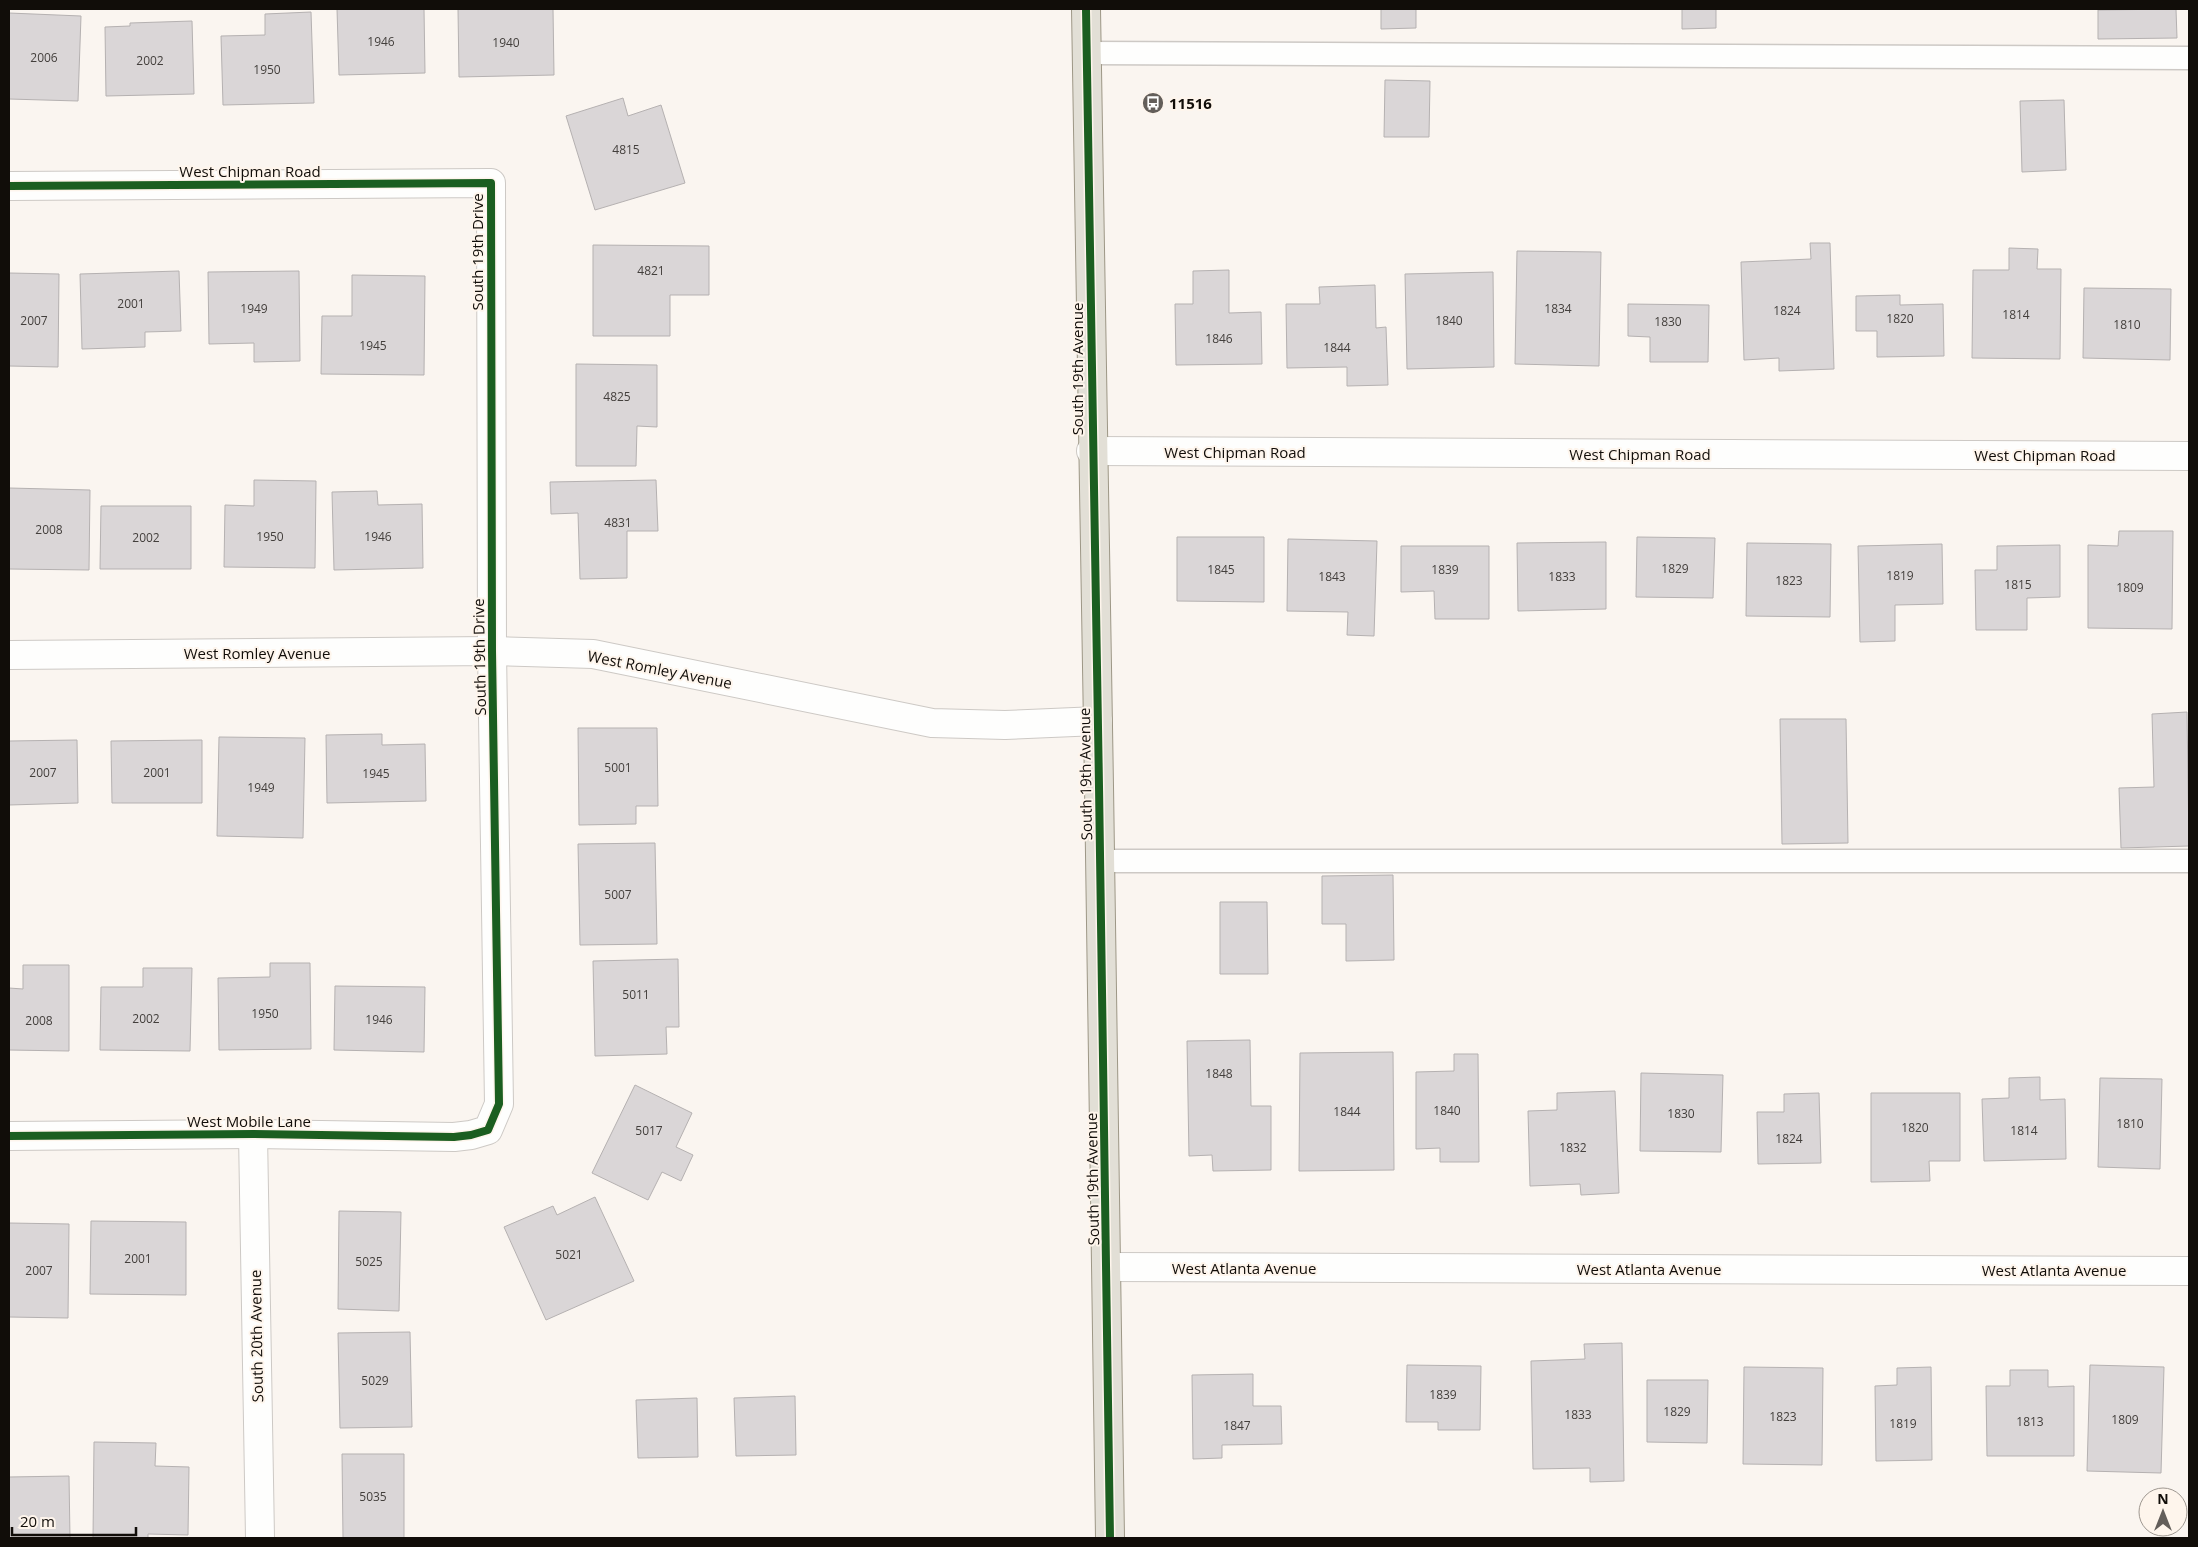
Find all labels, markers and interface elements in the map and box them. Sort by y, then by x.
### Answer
house number: 1946 [367,33,395,50]
house number: 1940 [492,34,520,51]
house number: 2006 [30,49,58,66]
house number: 2002 [136,52,164,69]
house number: 1950 [253,61,281,78]
bus stop icon: 11516 [1141,91,1165,115]
place label: 11516 [1169,93,1212,113]
house number: 4815 [612,141,640,158]
street label: West Chipman Road [179,161,321,181]
street label: South 19th Drive [467,193,487,311]
house number: 4821 [637,262,665,279]
house number: 2001 [117,295,145,312]
house number: 1949 [240,300,268,317]
house number: 1834 [1544,300,1572,317]
house number: 1824 [1773,302,1801,319]
street label: South 19th Avenue [1067,303,1087,435]
house number: 1814 [2002,306,2030,323]
house number: 1820 [1886,310,1914,327]
house number: 2007 [20,312,48,329]
house number: 1840 [1435,312,1463,329]
house number: 1830 [1654,313,1682,330]
house number: 1810 [2113,316,2141,333]
house number: 1846 [1205,330,1233,347]
house number: 1945 [359,337,387,354]
house number: 1844 [1323,339,1351,356]
house number: 4825 [603,388,631,405]
street label: West Chipman Road [1164,442,1306,462]
street label: West Chipman Road [1569,444,1711,464]
street label: West Chipman Road [1974,445,2116,465]
house number: 4831 [604,514,632,531]
house number: 2008 [35,521,63,538]
house number: 1950 [256,528,284,545]
house number: 1946 [364,528,392,545]
house number: 2002 [132,529,160,546]
house number: 1829 [1661,560,1689,577]
house number: 1845 [1207,561,1235,578]
house number: 1839 [1431,561,1459,578]
house number: 1819 [1886,567,1914,584]
house number: 1843 [1318,568,1346,585]
house number: 1833 [1548,568,1576,585]
house number: 1823 [1775,572,1803,589]
house number: 1815 [2004,576,2032,593]
house number: 1809 [2116,579,2144,596]
street label: South 19th Drive [468,598,490,716]
street label: West Romley Avenue [184,643,330,663]
street label: West Romley Avenue [586,645,734,693]
street label: South 19th Avenue [1074,707,1096,841]
house number: 5001 [604,759,632,776]
house number: 2007 [29,764,57,781]
house number: 2001 [143,764,171,781]
house number: 1945 [362,765,390,782]
house number: 1949 [247,779,275,796]
house number: 5007 [604,886,632,903]
house number: 5011 [622,986,650,1003]
house number: 1950 [251,1005,279,1022]
house number: 2002 [132,1010,160,1027]
house number: 1946 [365,1011,393,1028]
house number: 2008 [25,1012,53,1029]
house number: 1848 [1205,1065,1233,1082]
house number: 1840 [1433,1102,1461,1119]
house number: 1844 [1333,1103,1361,1120]
house number: 1830 [1667,1105,1695,1122]
street label: West Mobile Lane [187,1111,311,1131]
street label: South 19th Avenue [1081,1112,1103,1246]
house number: 1810 [2116,1115,2144,1132]
house number: 1820 [1901,1119,1929,1136]
house number: 5017 [635,1122,663,1139]
house number: 1814 [2010,1122,2038,1139]
house number: 1824 [1775,1130,1803,1147]
house number: 1832 [1559,1139,1587,1156]
house number: 5021 [555,1246,583,1263]
house number: 2001 [124,1250,152,1267]
house number: 5025 [355,1253,383,1270]
street label: West Atlanta Avenue [1172,1258,1316,1278]
street label: West Atlanta Avenue [1577,1259,1721,1279]
street label: West Atlanta Avenue [1982,1260,2126,1280]
house number: 2007 [25,1262,53,1279]
street label: South 20th Avenue [245,1269,267,1403]
house number: 5029 [361,1372,389,1389]
house number: 1839 [1429,1386,1457,1403]
house number: 1829 [1663,1403,1691,1420]
house number: 1833 [1564,1406,1592,1423]
house number: 1823 [1769,1408,1797,1425]
house number: 1809 [2111,1411,2139,1428]
house number: 1813 [2016,1413,2044,1430]
house number: 1819 [1889,1415,1917,1432]
house number: 1847 [1223,1417,1251,1434]
north arrow [2138,1487,2188,1537]
house number: 5035 [359,1488,387,1505]
text: N [2157,1489,2169,1508]
scale bar [12,1504,136,1536]
text: 20 m [20,1511,55,1531]

